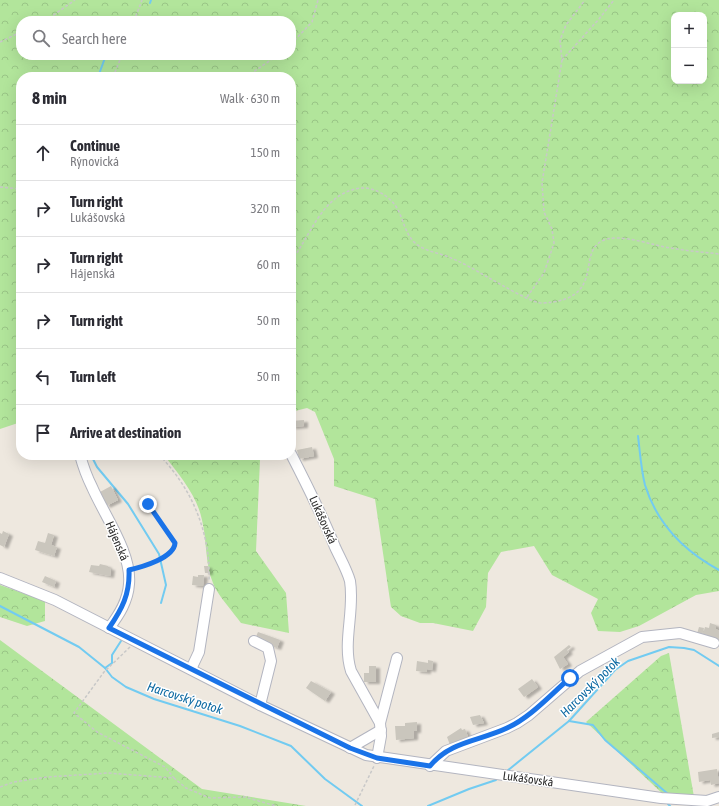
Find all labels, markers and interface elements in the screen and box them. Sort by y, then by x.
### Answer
map controls [671,12,707,84]
button: + [671,12,707,48]
search box [16,16,296,60]
icon: search [30,27,52,49]
text: Search here [62,30,127,47]
button: − [671,48,707,84]
text: 8 min [32,88,67,108]
text: Walk · 630 m [220,91,280,106]
text: Continue [70,137,120,154]
icon: ahead [32,142,54,164]
text: 150 m [251,145,280,160]
text: Rýnovická [70,154,119,169]
text: Turn right [70,193,123,210]
icon: right [32,198,54,220]
text: 320 m [251,201,280,216]
text: Lukášovská [70,210,125,225]
text: Turn right [70,249,123,266]
icon: right [32,254,54,276]
text: 60 m [257,257,280,272]
text: Hájenská [70,266,115,281]
icon: right [32,310,54,332]
text: Turn right [70,312,123,329]
text: 50 m [257,313,280,328]
icon: left [32,366,54,388]
text: Turn left [70,368,116,385]
text: 50 m [257,369,280,384]
icon: arrive [32,422,54,444]
text: Arrive at destination [70,424,181,441]
street label: Lukášovská [306,494,340,546]
route end [139,495,157,513]
street label: Hájenská [102,519,132,563]
water label: Harcovský potok [557,654,623,720]
route start [561,669,579,687]
water label: Harcovský potok [145,679,225,717]
street label: Lukášovská [502,769,554,789]

